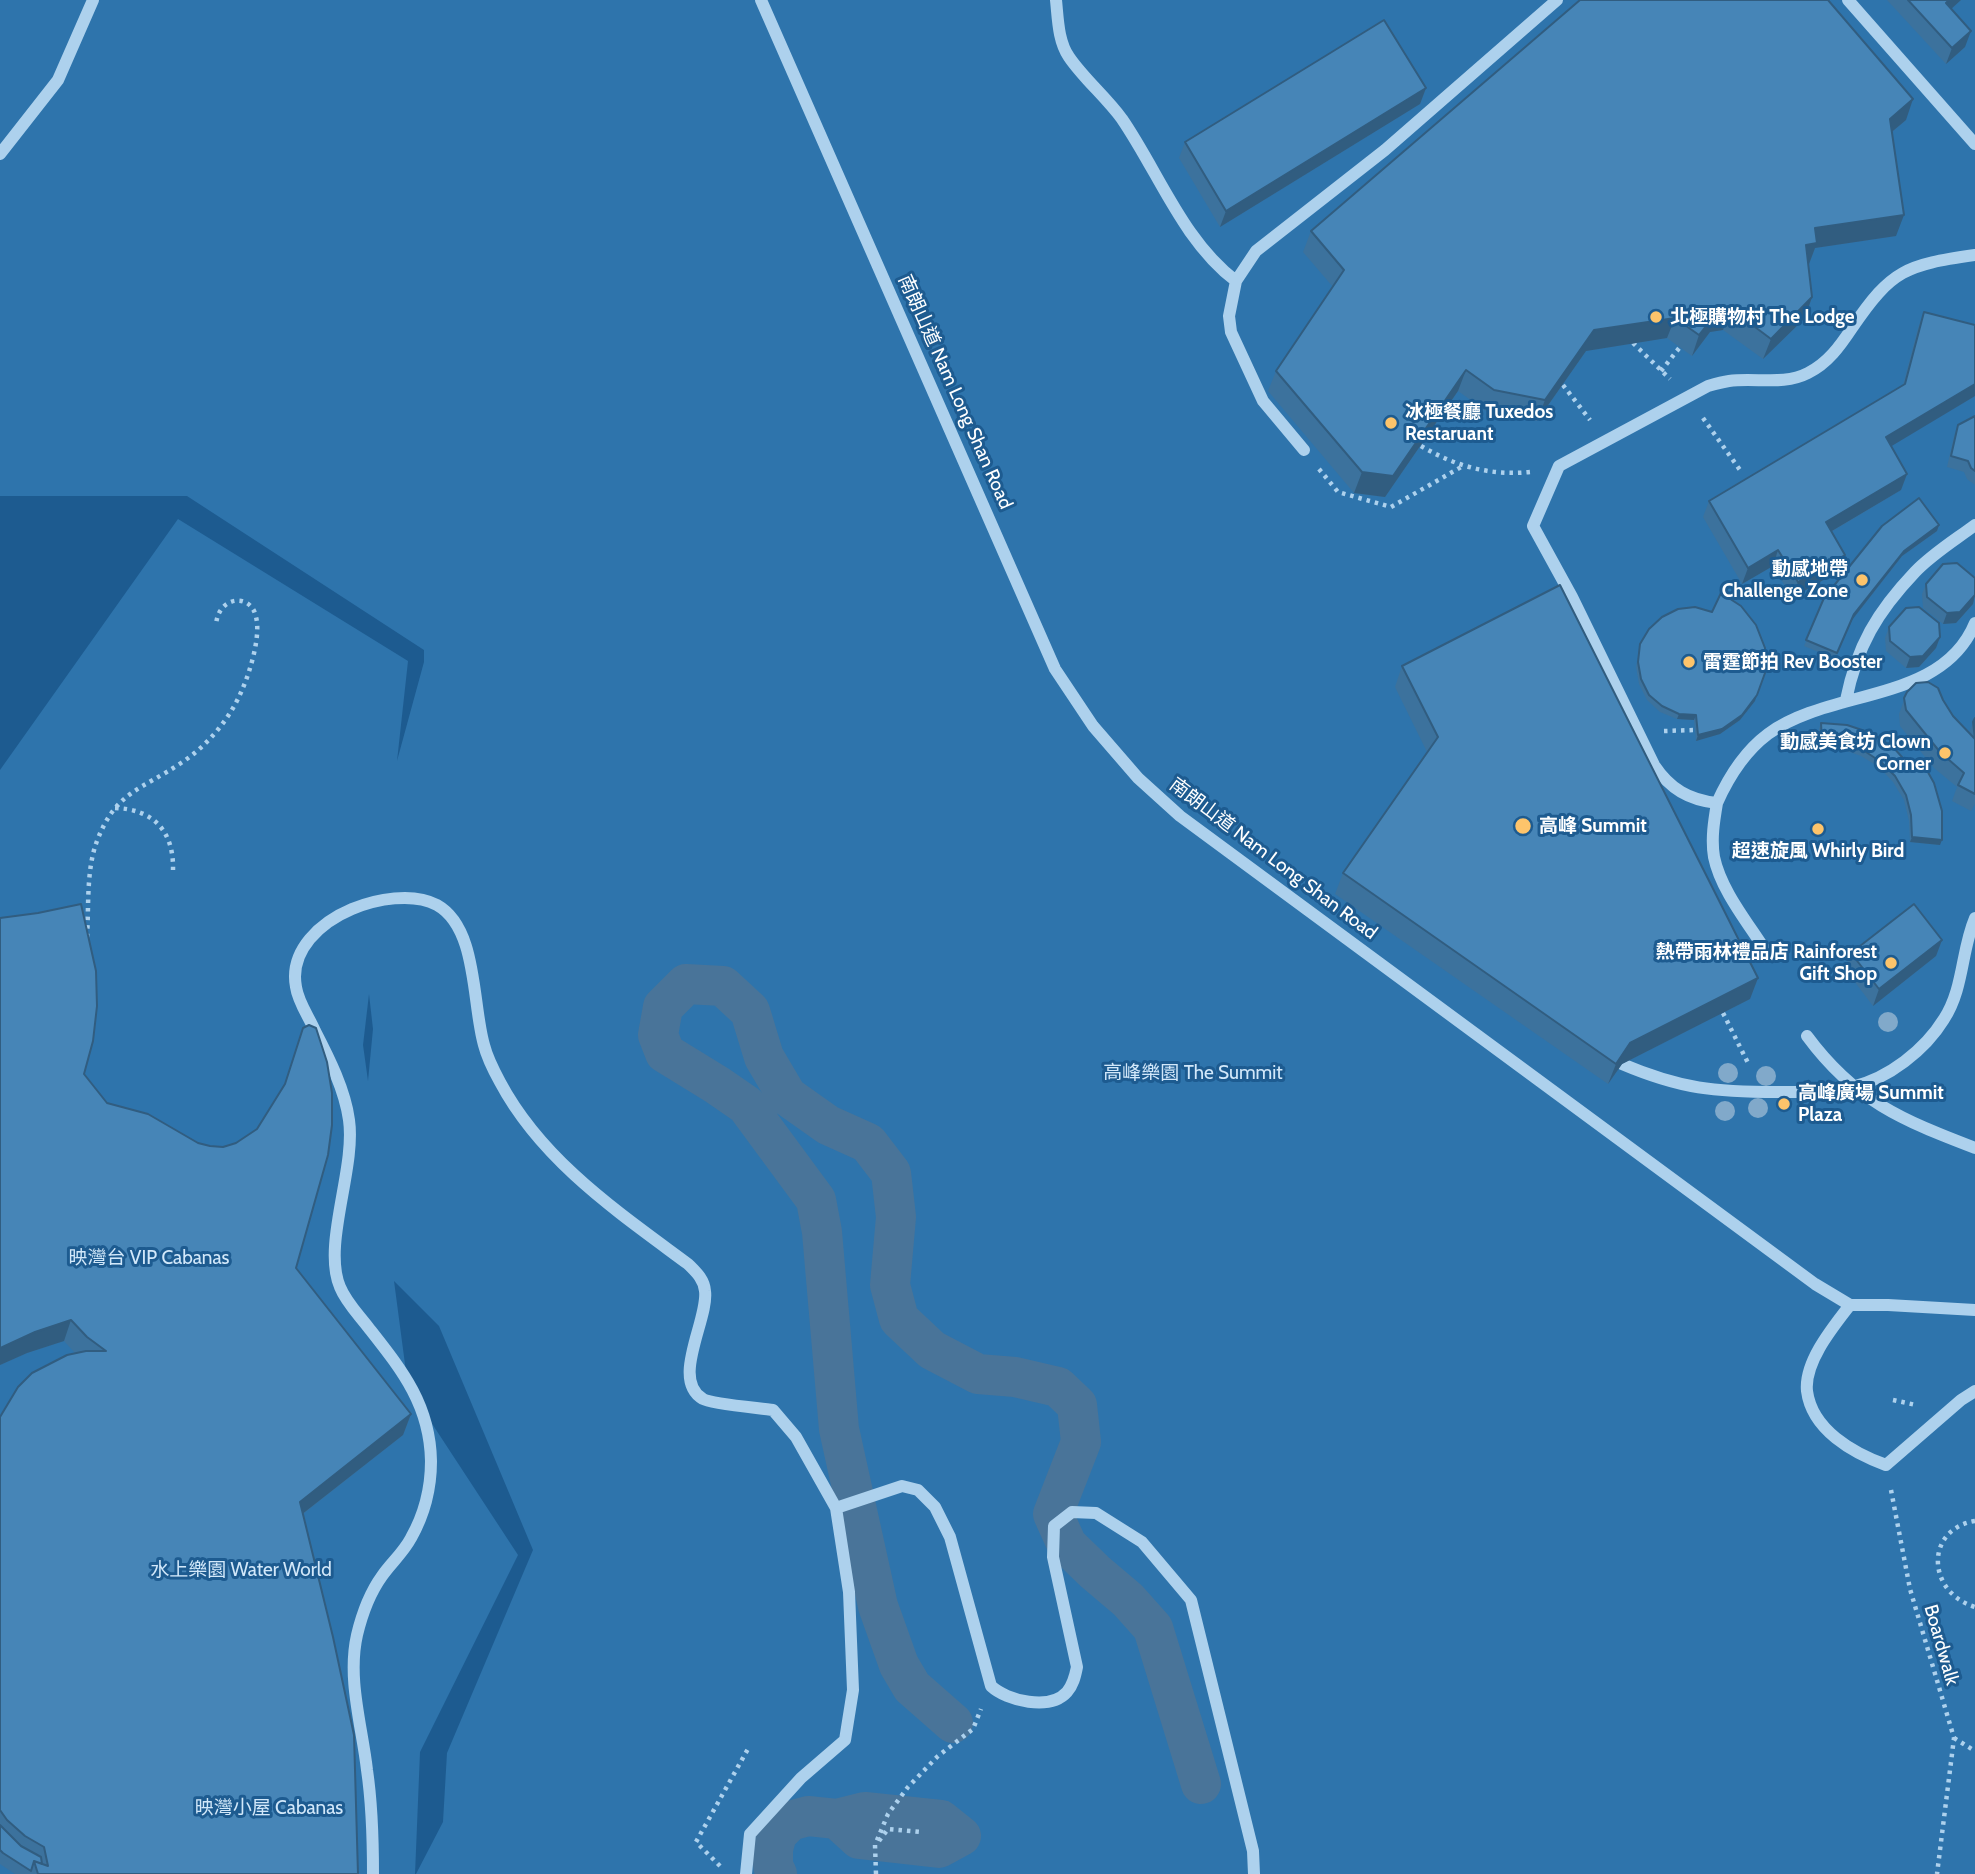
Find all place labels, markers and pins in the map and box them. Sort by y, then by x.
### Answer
place label: 北極購物村 The Lodge [1670,306,1855,328]
marker: 北極購物村 The Lodge [1648,309,1664,325]
place label: 冰極餐廳 Tuxedos Restaruant [1405,401,1553,445]
marker: 冰極餐廳 Tuxedos Restaruant [1383,415,1399,431]
place label: 動感地帶 Challenge Zone [1722,558,1848,602]
marker: 動感地帶 Challenge Zone [1854,572,1870,588]
place label: 雷霆節拍 Rev Booster [1703,651,1882,673]
marker: 雷霆節拍 Rev Booster [1681,654,1697,670]
place label: 動感美食坊 Clown Corner [1780,731,1931,775]
marker: 動感美食坊 Clown Corner [1937,745,1953,761]
place label: 高峰 Summit [1539,815,1647,837]
marker: 高峰 Summit [1513,816,1533,836]
marker: 超速旋風 Whirly Bird [1810,821,1826,837]
place label: 超速旋風 Whirly Bird [1732,840,1904,862]
place label: 熱帶雨林禮品店 Rainforest Gift Shop [1656,941,1877,985]
marker: 熱帶雨林禮品店 Rainforest Gift Shop [1883,955,1899,971]
place label: 高峰廣場 Summit Plaza [1798,1082,1944,1126]
marker: 高峰廣場 Summit Plaza [1776,1096,1792,1112]

